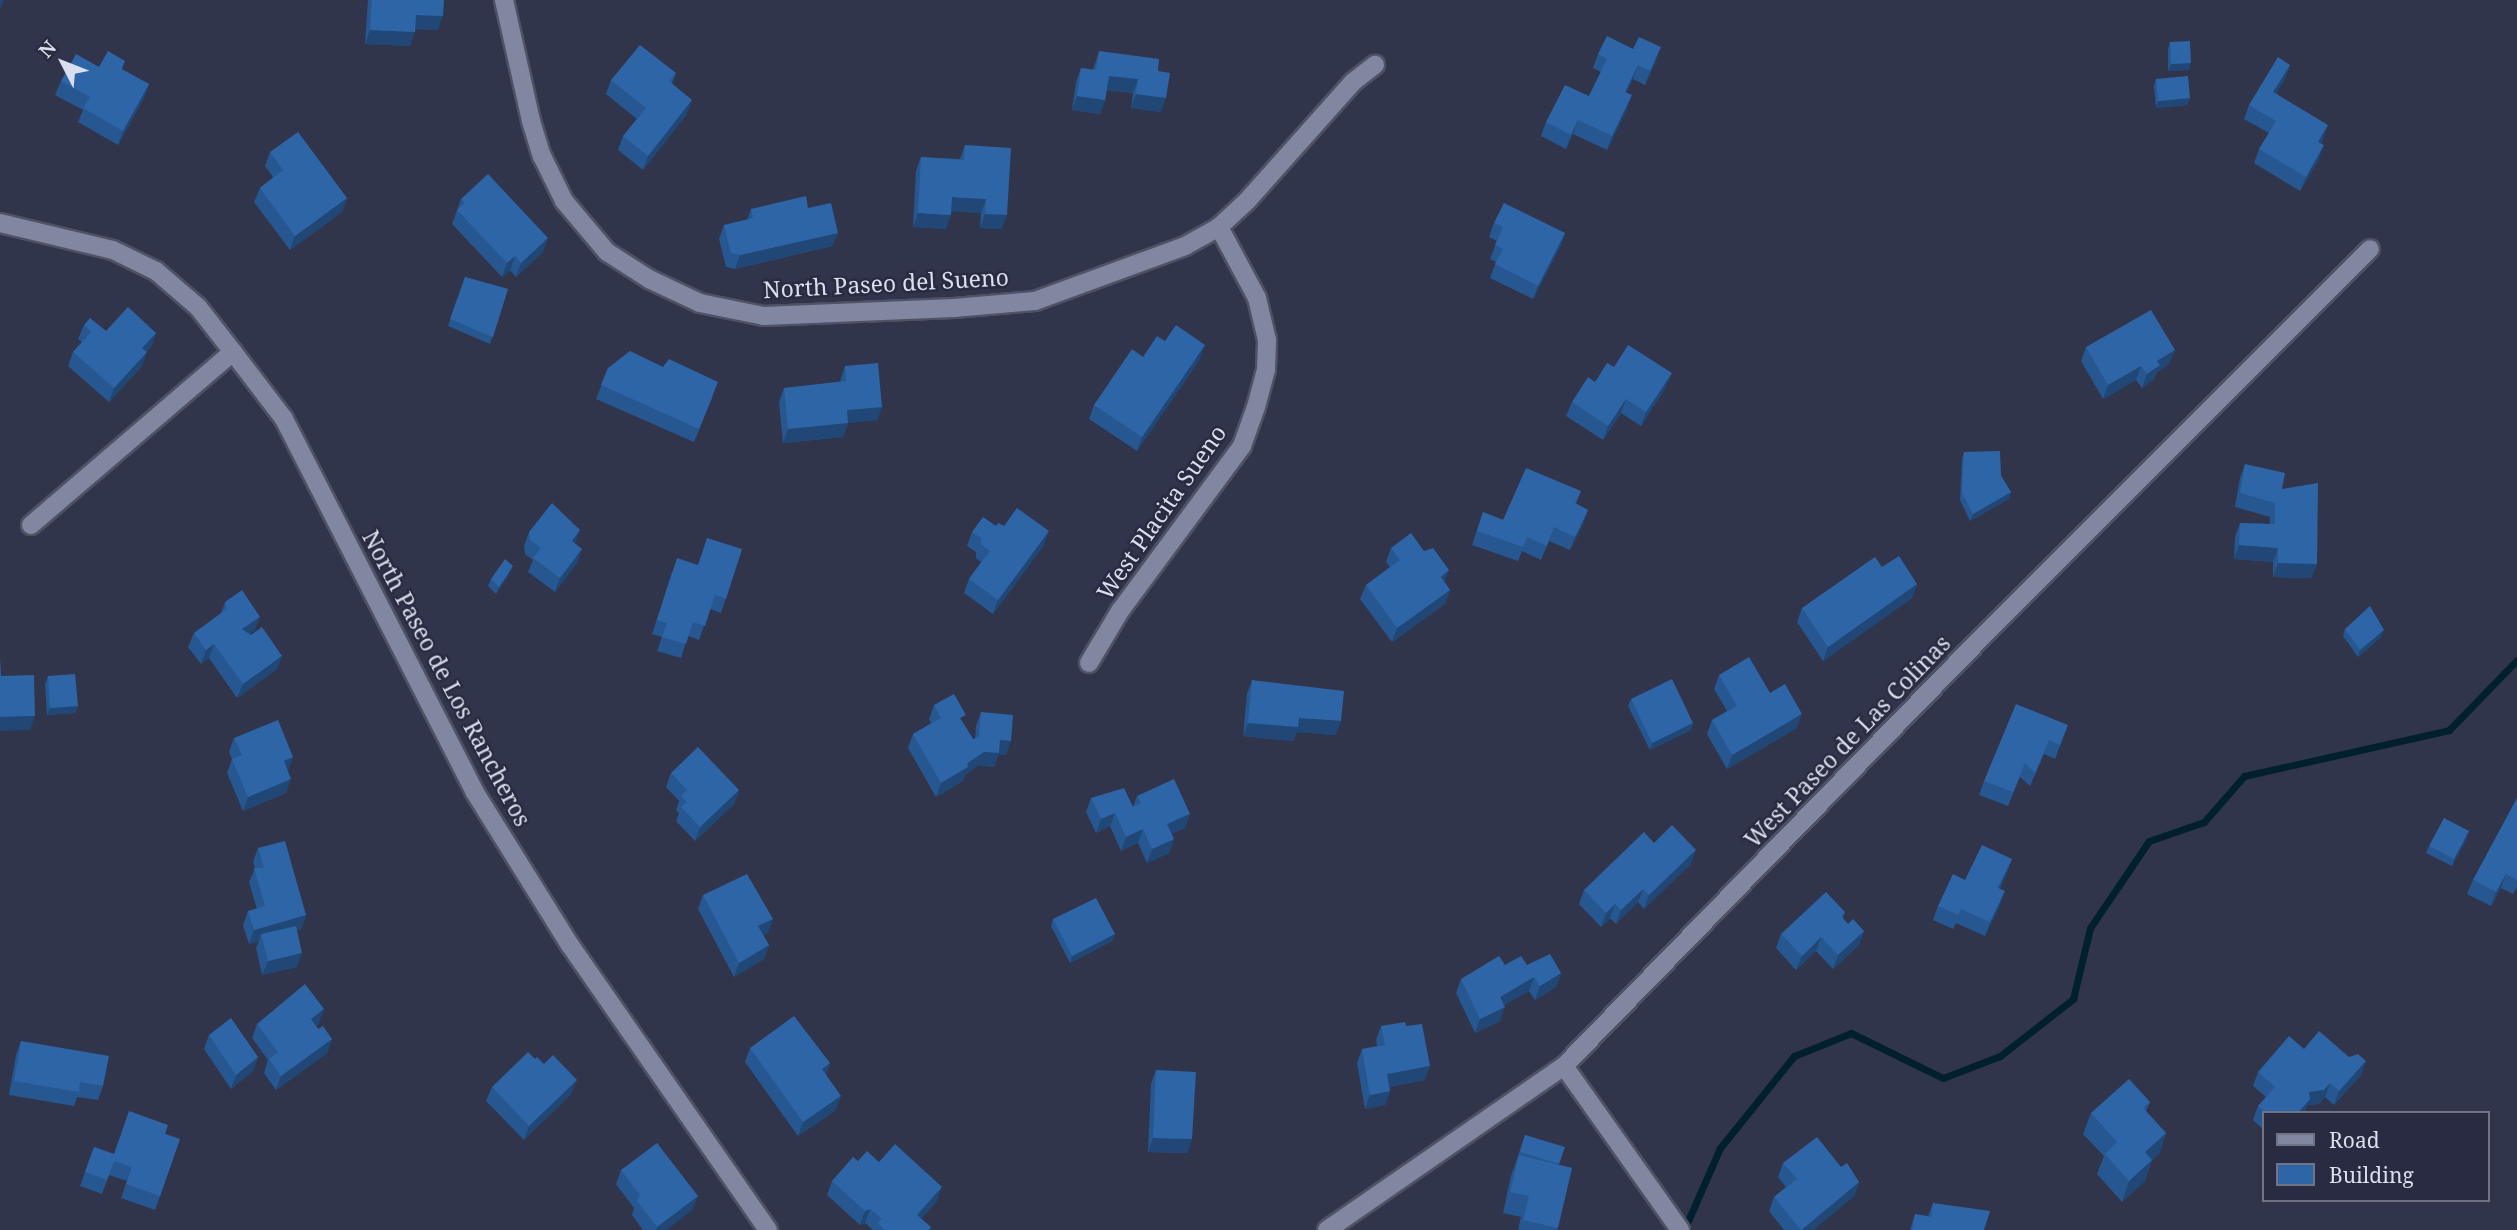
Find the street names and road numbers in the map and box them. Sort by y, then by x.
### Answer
street label: North Paseo del Sueno [762,263,1010,303]
street label: West Placita Sueno [1090,419,1232,605]
street label: North Paseo de Los Rancheros [357,525,537,831]
street label: West Paseo de Las Colinas [1738,629,1956,853]

